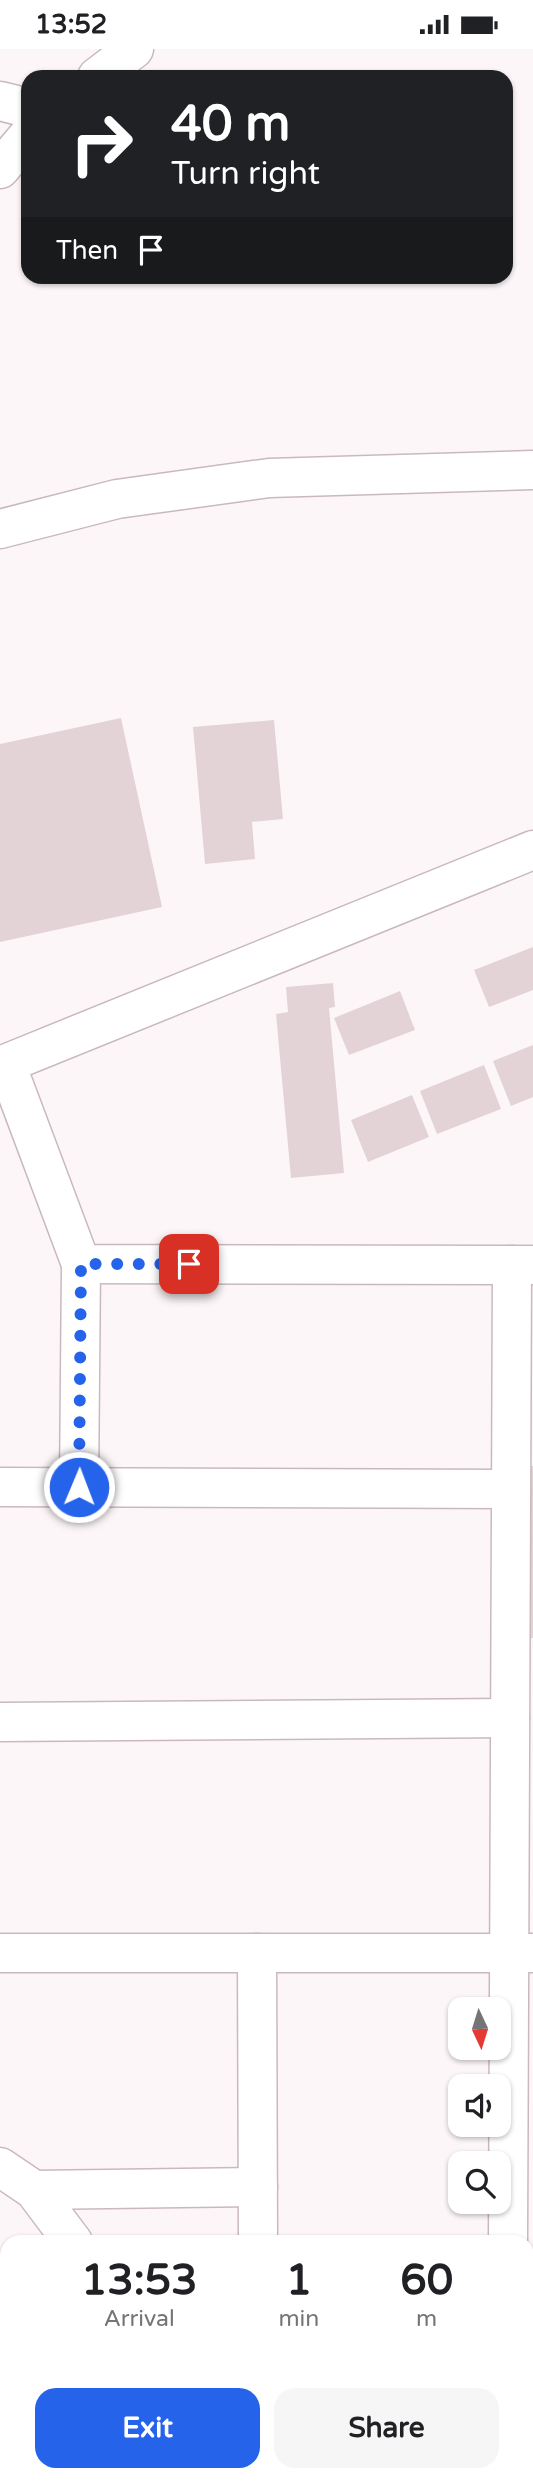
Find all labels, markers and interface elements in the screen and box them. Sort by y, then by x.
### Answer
text: 13:52 [35,9,107,40]
text: 40 m [171,95,290,154]
icon: right [56,98,147,189]
text: Turn right [171,155,320,193]
icon: arrive [132,231,170,269]
text: Then [56,235,118,266]
pin [159,1234,219,1294]
icon: arrive [170,1245,208,1283]
position arrow [42,1450,116,1524]
north arrow [448,1997,511,2060]
map controls [448,1997,511,2214]
button: sound [448,2074,511,2137]
button: search [448,2151,511,2214]
text: 13:53 [81,2255,197,2306]
text: 1 [286,2255,312,2306]
text: 60 [400,2255,453,2306]
text: Arrival [104,2305,175,2333]
text: min [278,2305,319,2333]
text: m [416,2305,437,2333]
button: Exit [35,2388,260,2468]
button: Share [274,2388,499,2468]

